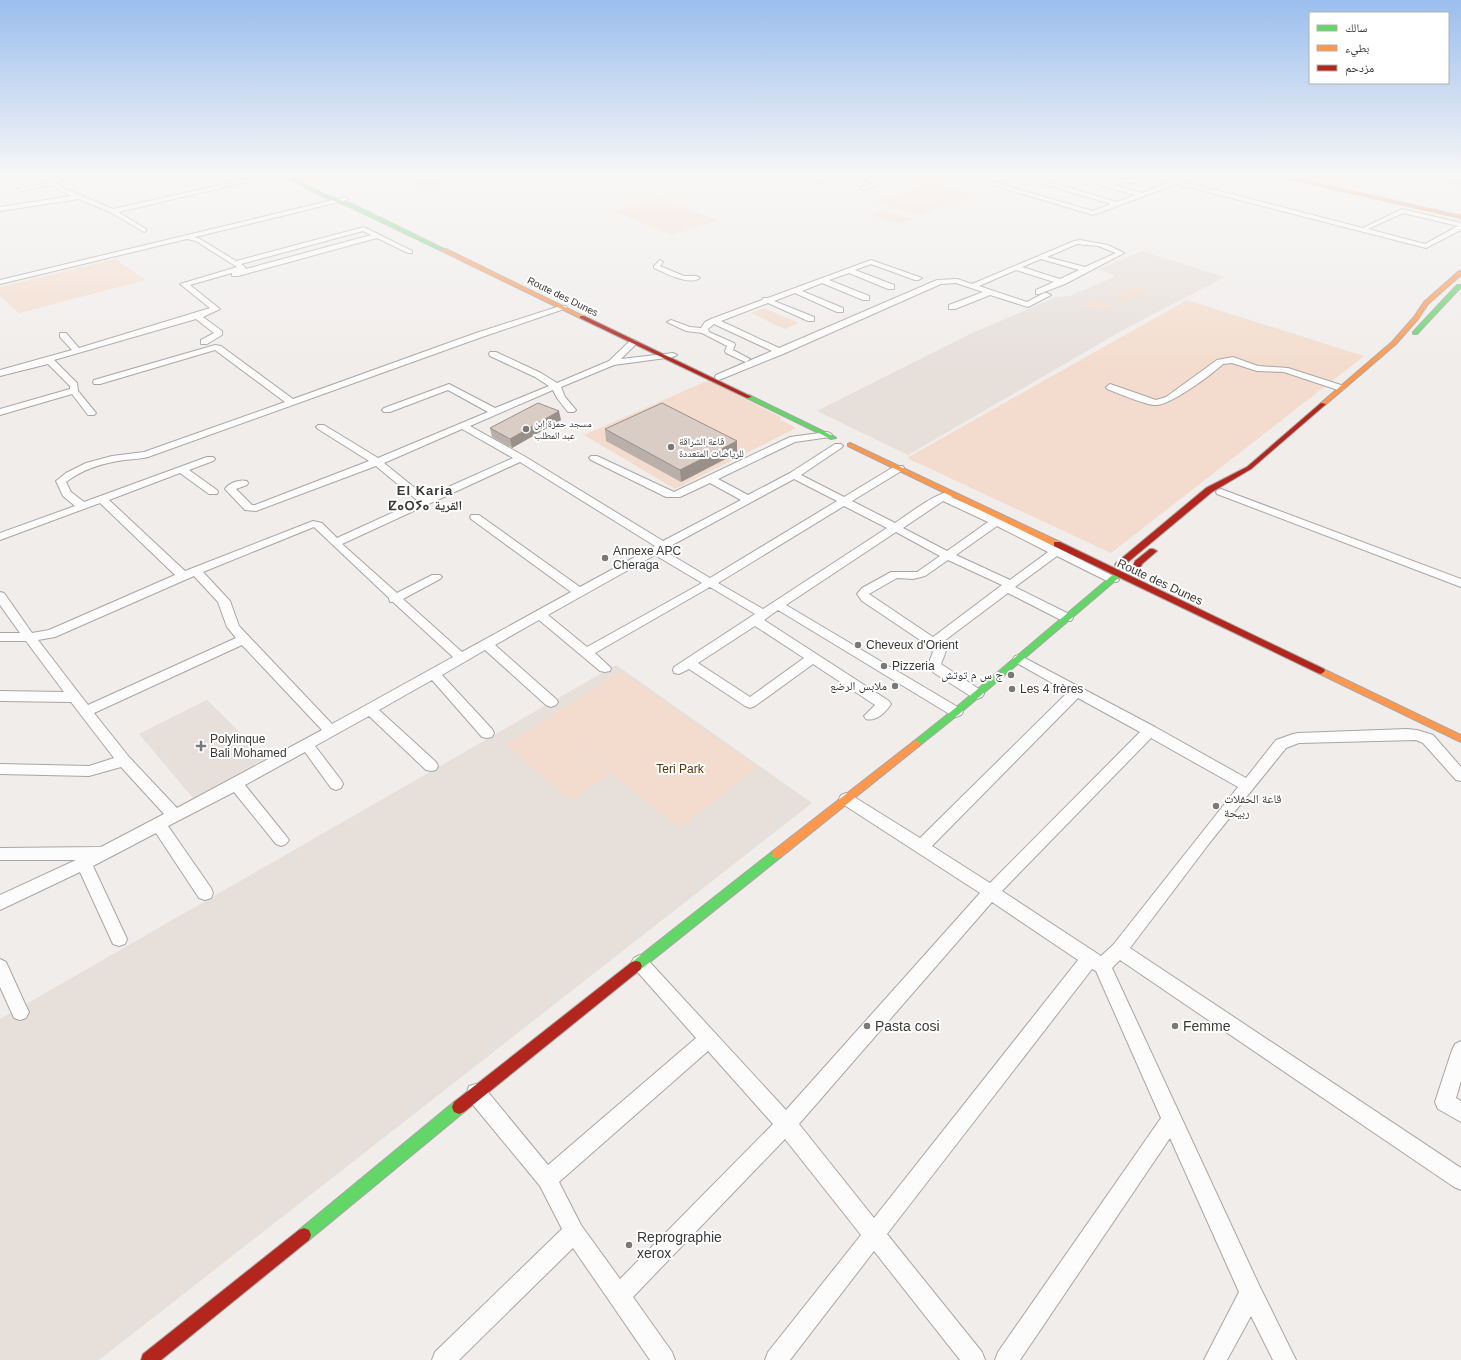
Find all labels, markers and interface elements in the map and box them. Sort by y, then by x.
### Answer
legend [1309,12,1449,84]
text: سالك [1345,21,1367,35]
text: بطيء [1345,41,1369,58]
text: مزدحم [1345,61,1374,76]
street label: Route des Dunes [526,275,600,318]
place label: مسجد حمزة ابن عبد المطلب [534,418,592,441]
marker: مسجد حمزة ابن عبد المطلب [521,424,531,434]
place label: قاعة الشراقة للرياضات المتعددة [679,436,744,459]
marker: قاعة الشراقة للرياضات المتعددة [666,442,676,452]
district label: El Karia ⵇⴰⵔⵢⴰ القرية [388,483,462,513]
place label: Annexe APC Cheraga [613,544,681,572]
marker: Annexe APC Cheraga [600,553,610,563]
street label: Route des Dunes [1115,556,1205,608]
place label: Cheveux d'Orient [866,638,959,652]
marker: Cheveux d'Orient [853,640,863,650]
place label: Pizzeria [892,659,935,673]
marker: Pizzeria [879,661,889,671]
place label: ج س م توتش [941,668,1003,683]
marker: ج س م توتش [1006,670,1016,680]
place label: ملابس الرضع [830,679,887,693]
marker: ملابس الرضع [890,681,900,691]
place label: Les 4 frères [1020,682,1083,696]
marker: Les 4 frères [1007,684,1017,694]
place label: Polylinque Bali Mohamed [210,732,287,760]
marker: Polylinque Bali Mohamed [195,740,207,752]
park label: Teri Park [656,762,705,776]
place label: قاعة الحفلات ربيحة [1224,792,1282,820]
marker: قاعة الحفلات ربيحة [1211,801,1221,811]
place label: Pasta cosi [875,1018,940,1034]
place label: Femme [1183,1018,1231,1034]
marker: Pasta cosi [862,1021,872,1031]
marker: Femme [1170,1021,1180,1031]
place label: Reprographie xerox [637,1229,722,1261]
marker: Reprographie xerox [624,1240,634,1250]

